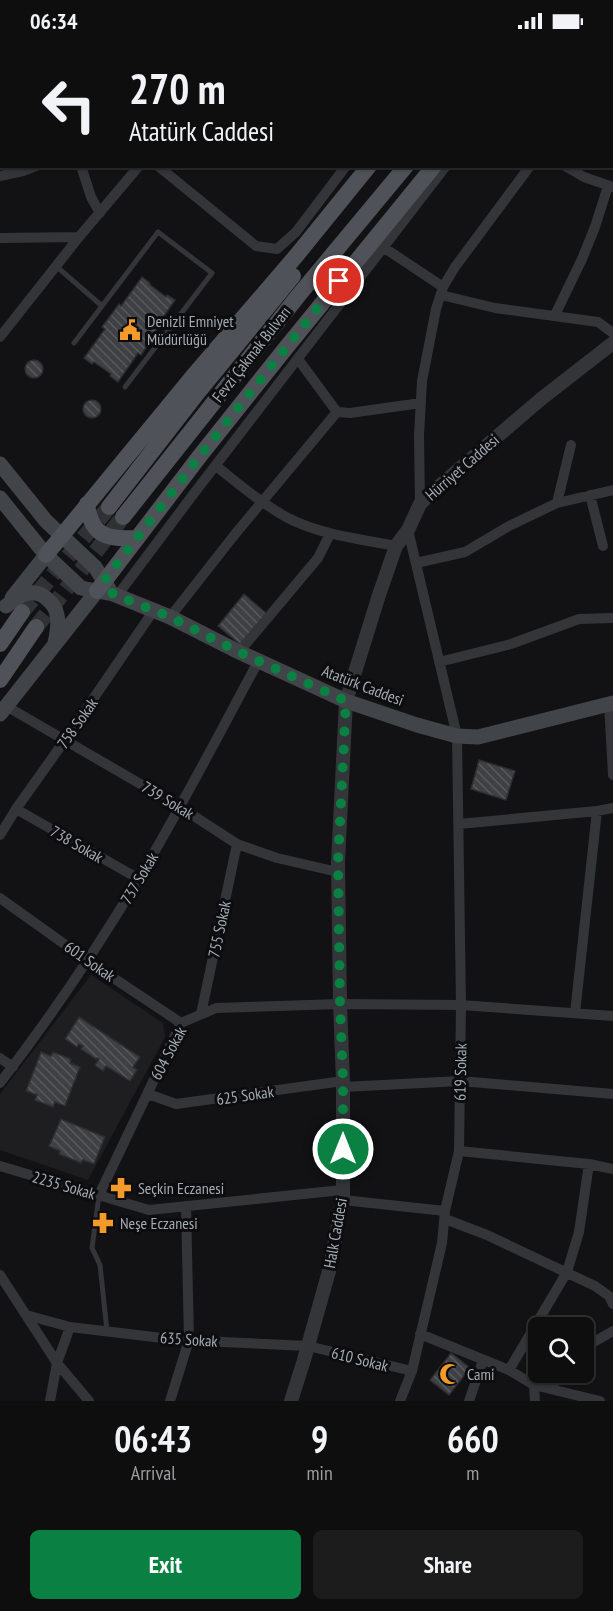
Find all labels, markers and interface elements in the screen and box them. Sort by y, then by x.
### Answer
text: 06:34 [30,7,78,35]
text: 270 m [129,61,226,116]
icon: left [30,66,108,144]
text: Atatürk Caddesi [129,114,274,148]
pin [313,255,364,306]
icon: arrive [322,264,355,297]
street label: Fevzi Çakmak Bulvarı [207,302,295,406]
place label: Denizli Emniyet Müdürlüğü [147,311,234,349]
public building icon: Denizli Emniyet Müdürlüğü [118,318,142,342]
street label: Hürriyet Caddesi [421,430,503,504]
street label: Atatürk Caddesi [319,660,407,710]
street label: 758 Sokak [52,693,102,752]
street label: 739 Sokak [138,777,198,824]
street label: 738 Sokak [47,821,108,867]
street label: 737 Sokak [116,848,163,908]
street label: 755 Sokak [203,898,235,959]
street label: 601 Sokak [61,936,120,986]
street label: 604 Sokak [146,1022,191,1083]
street label: 619 Sokak [449,1042,471,1101]
street label: 625 Sokak [215,1081,276,1109]
position arrow [311,1117,375,1181]
street label: 2235 Sokak [30,1166,99,1204]
pharmacy icon: Seçkin Eczanesi [109,1176,133,1200]
place label: Seçkin Eczanesi [138,1178,224,1198]
street label: Halk Caddesi [319,1196,351,1270]
pharmacy icon: Neşe Eczanesi [91,1211,115,1235]
place label: Neşe Eczanesi [120,1213,198,1233]
map controls [528,1317,594,1383]
button: search [528,1317,594,1383]
street label: 635 Sokak [160,1327,219,1351]
street label: 610 Sokak [330,1342,391,1376]
mosque icon: Cami [438,1362,462,1386]
place label: Cami [467,1364,494,1384]
text: 06:43 [114,1415,192,1462]
text: 9 [311,1415,328,1462]
text: 660 [447,1415,499,1462]
text: Arrival [131,1460,176,1486]
text: min [307,1460,333,1486]
text: m [466,1460,479,1486]
button: Exit [30,1530,301,1599]
button: Share [313,1530,583,1599]

